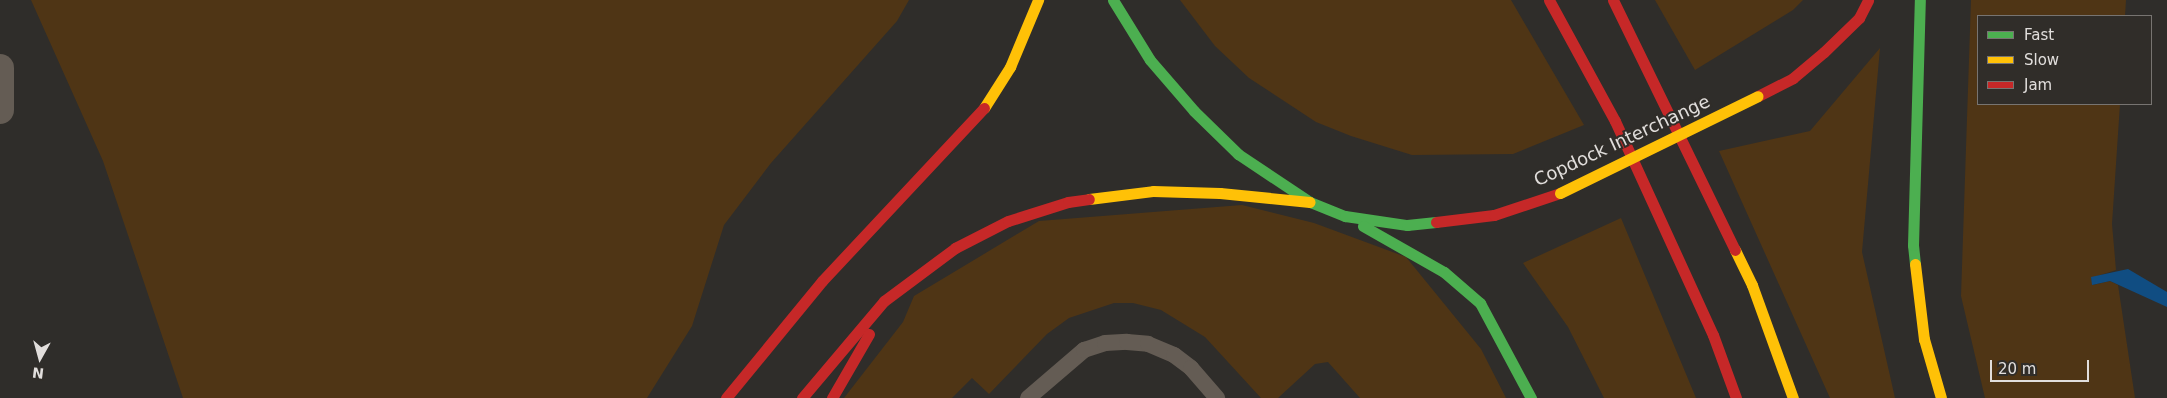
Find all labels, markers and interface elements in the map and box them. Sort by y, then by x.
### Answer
legend [1977,15,2152,105]
text: Fast [2024,26,2054,44]
text: Slow [2024,51,2059,69]
text: Jam [2024,76,2052,94]
street label: Copdock Interchange [1531,91,1713,191]
north arrow [15,333,65,383]
scale bar [1992,350,2091,382]
text: 20 m [1998,360,2036,378]
text: N [31,364,45,382]

